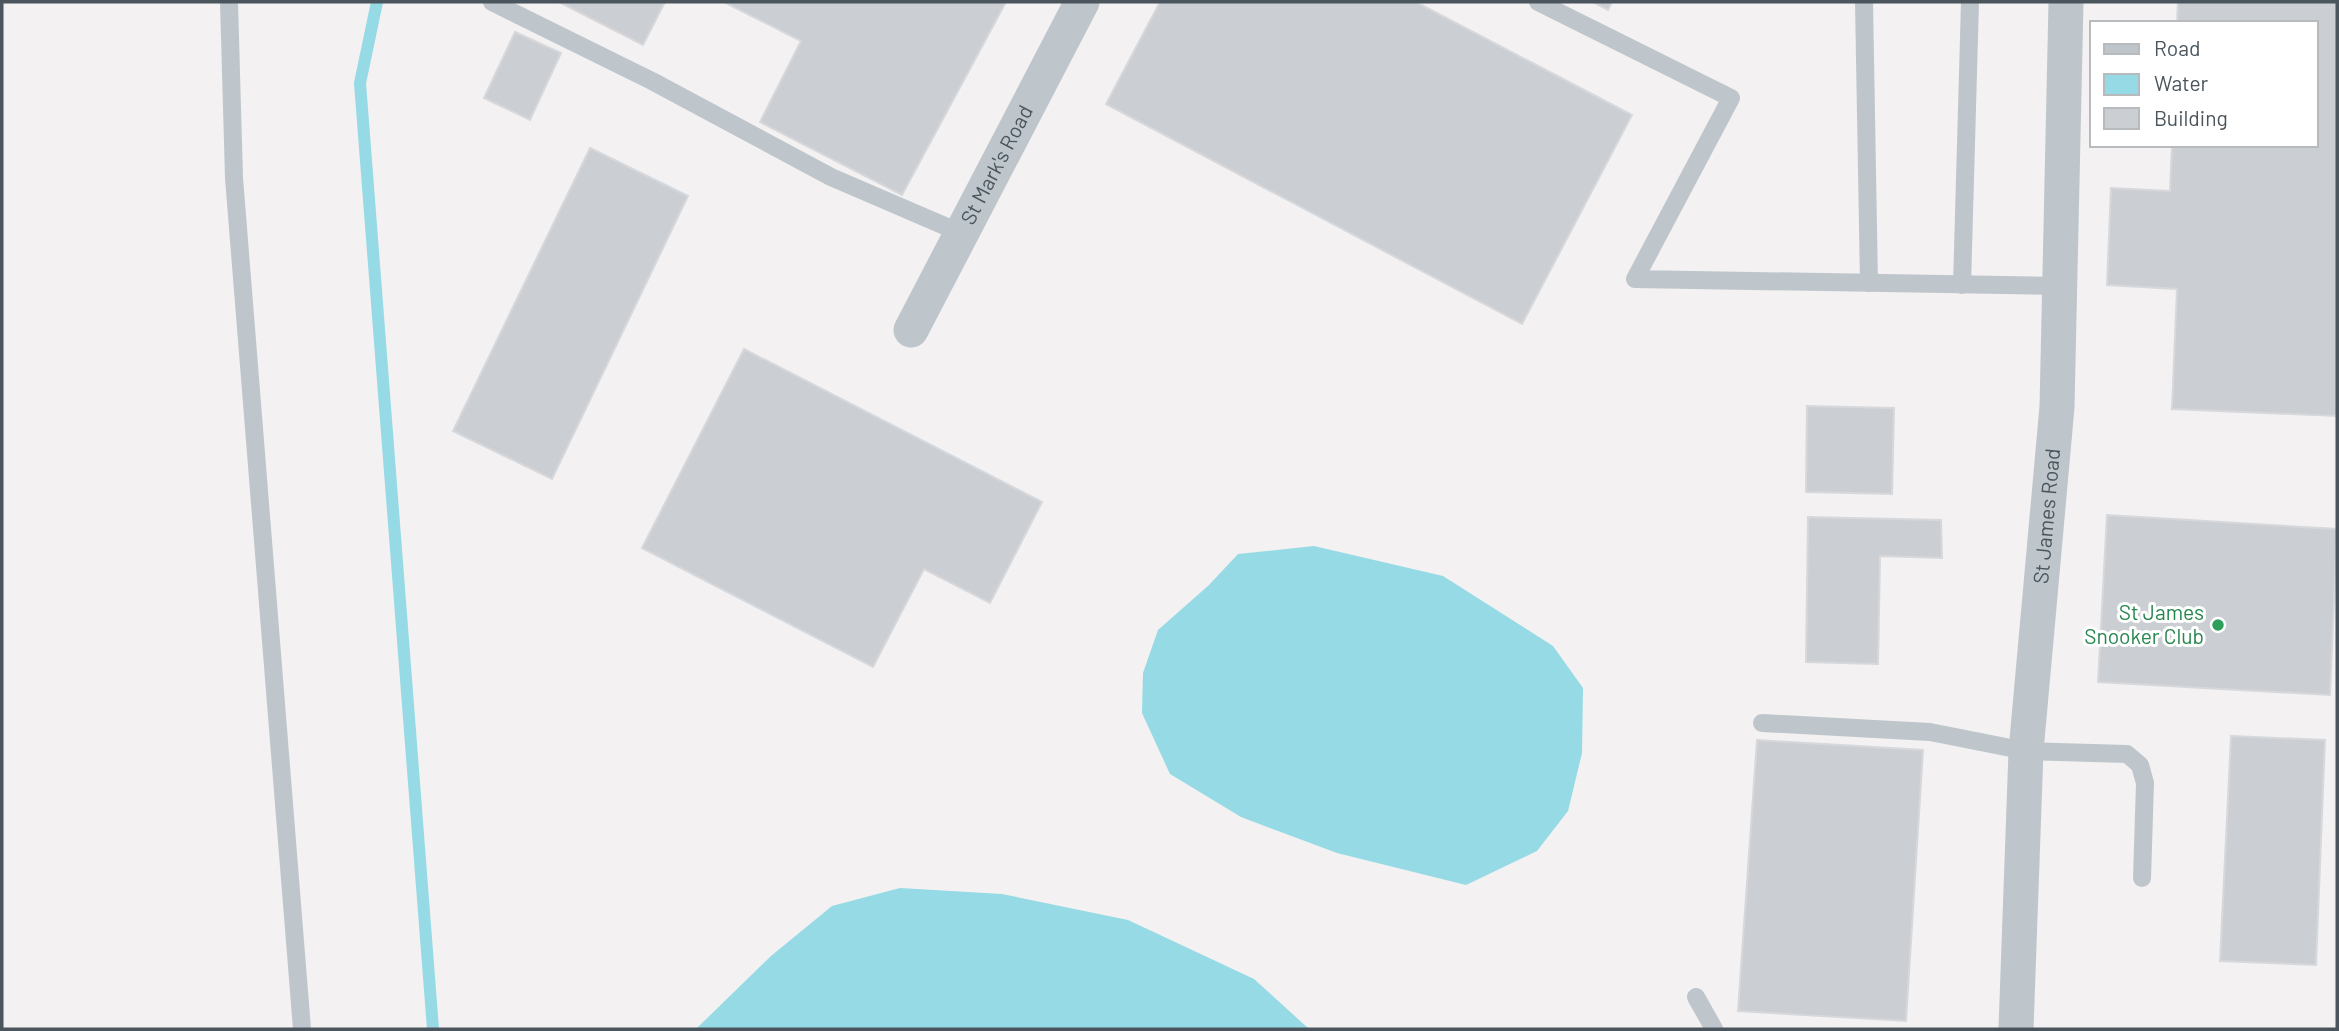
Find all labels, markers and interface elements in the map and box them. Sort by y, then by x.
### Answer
legend [2090,21,2318,147]
text: Road [2154,35,2200,60]
text: Water [2154,70,2209,95]
street label: St Mark's Road [954,100,1037,228]
text: Building [2154,105,2228,130]
street label: St James Road [2027,447,2064,585]
place label: St James Snooker Club [2084,599,2204,648]
marker: St James Snooker Club [2210,617,2226,633]

